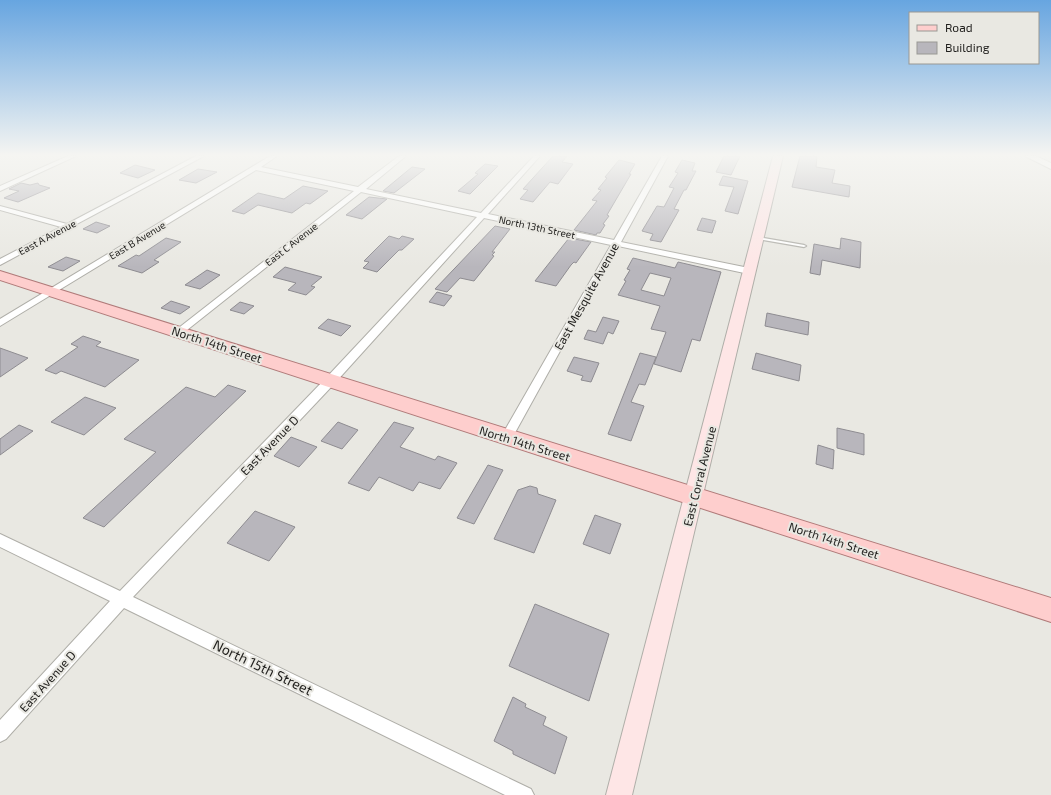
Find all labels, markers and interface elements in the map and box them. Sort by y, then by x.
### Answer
legend [909,12,1039,64]
text: Road [945,20,973,34]
text: Building [945,40,990,54]
street label: North 13th Street [498,213,576,241]
street label: East A Avenue [16,217,78,257]
street label: East B Avenue [107,218,167,262]
street label: East C Avenue [262,220,320,268]
street label: East Mesquite Avenue [551,240,621,352]
street label: North 14th Street [170,323,264,365]
street label: East Avenue D [237,412,301,478]
street label: North 14th Street [478,423,572,464]
street label: East Corral Avenue [680,425,718,527]
street label: North 14th Street [787,519,881,561]
street label: North 15th Street [210,636,316,698]
street label: East Avenue D [16,648,78,714]

